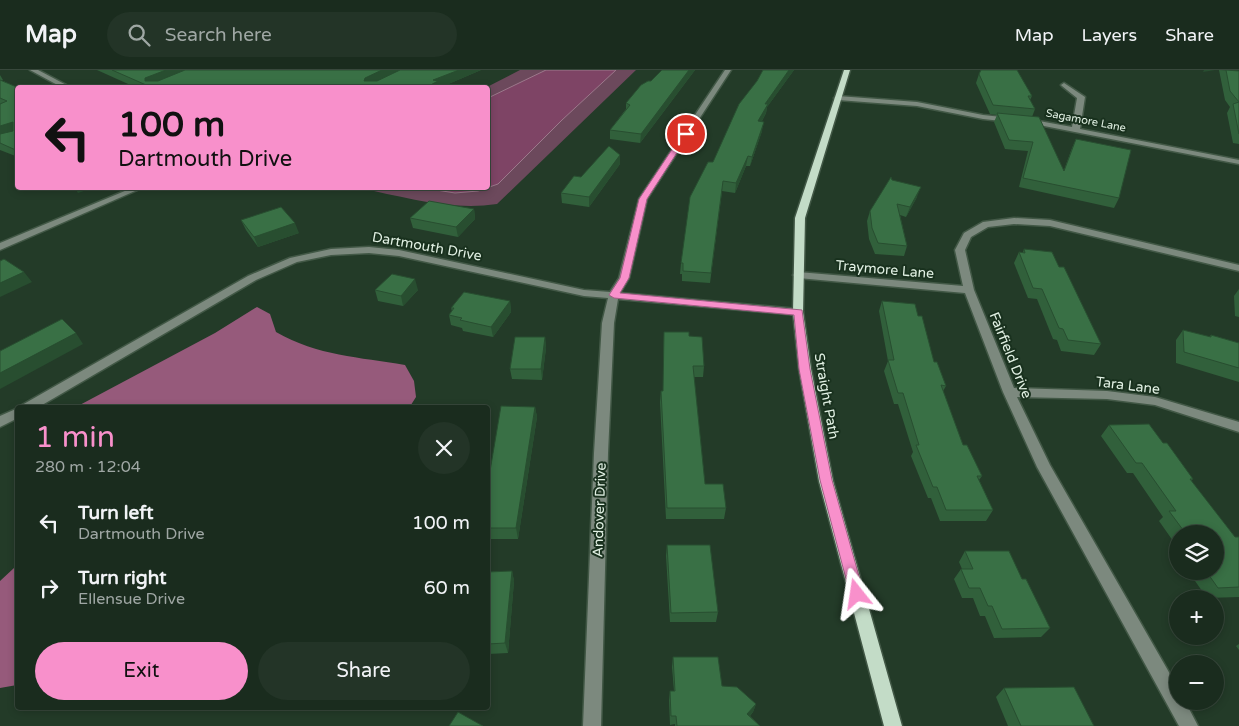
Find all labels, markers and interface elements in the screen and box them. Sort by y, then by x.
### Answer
search box [107,12,457,57]
text: Map [25,20,77,49]
icon: search [125,21,153,49]
text: Search here [165,24,272,46]
text: Map [1015,24,1054,46]
text: Layers [1082,24,1137,46]
text: Share [1165,24,1214,46]
text: 100 m [118,104,225,146]
icon: left [35,105,100,170]
street label: Sagamore Lane [1045,106,1127,135]
pin [665,113,707,155]
icon: arrive [672,120,700,148]
text: Dartmouth Drive [118,146,292,172]
street label: Dartmouth Drive [371,228,483,264]
street label: Traymore Lane [835,257,935,282]
street label: Fairfield Drive [986,310,1036,401]
street label: Straight Path [811,352,842,440]
street label: Tara Lane [1095,373,1161,398]
text: 1 min [35,419,115,456]
button: close [418,422,470,474]
text: 280 m · 12:04 [35,457,141,477]
street label: Andover Drive [589,462,610,558]
text: Turn left [78,502,154,524]
icon: left [35,509,63,537]
text: 100 m [412,512,470,534]
text: Dartmouth Drive [78,524,205,544]
map controls [1169,525,1224,710]
button: layers [1169,525,1224,580]
text: Turn right [78,567,166,589]
position arrow [830,567,882,619]
icon: right [35,574,63,602]
text: 60 m [424,577,470,599]
text: Ellensue Drive [78,589,185,609]
button: + [1169,590,1224,645]
button: Exit [35,642,248,700]
button: Share [258,642,470,700]
button: − [1169,655,1224,710]

